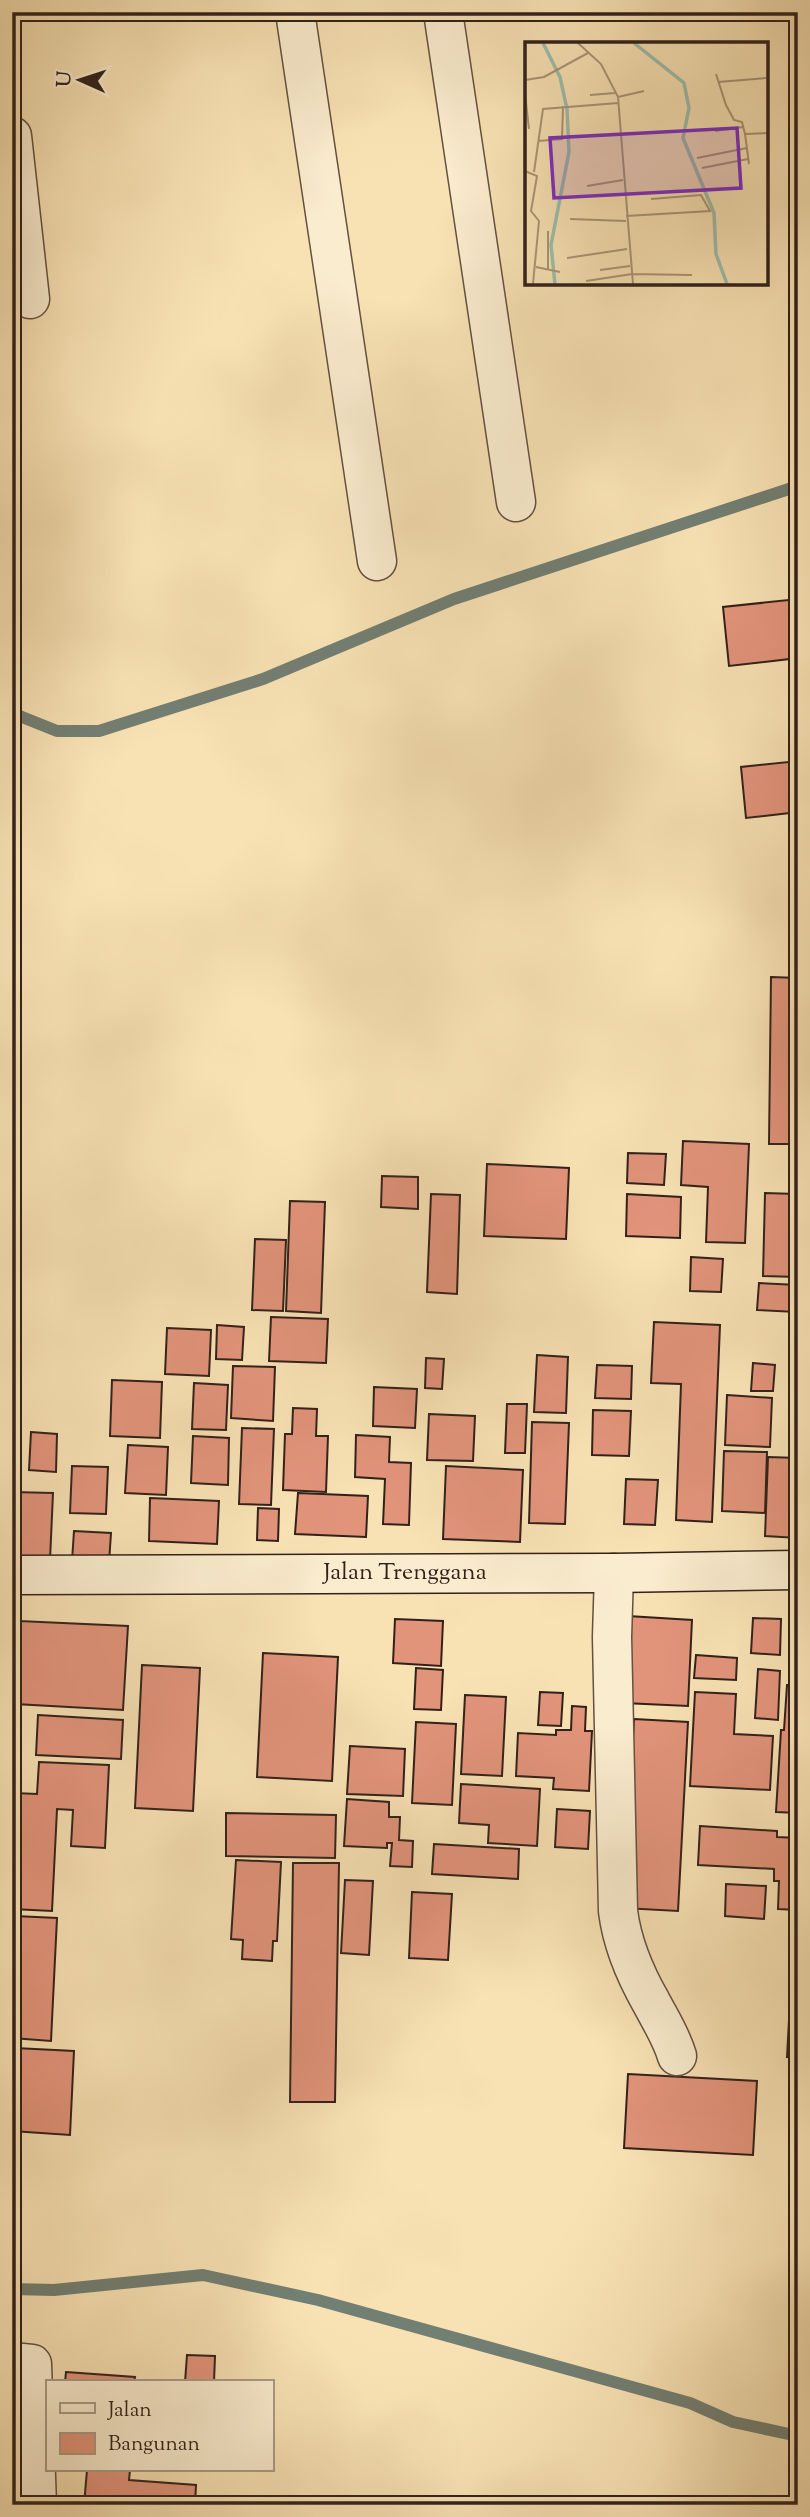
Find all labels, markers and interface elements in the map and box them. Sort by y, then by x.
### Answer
inset map [525,42,768,285]
north arrow [46,46,116,116]
text: U [52,70,79,88]
street label: Jalan Trenggana [321,1556,487,1590]
legend [46,2380,273,2472]
text: Jalan [107,2396,152,2426]
text: Bangunan [108,2430,200,2460]

